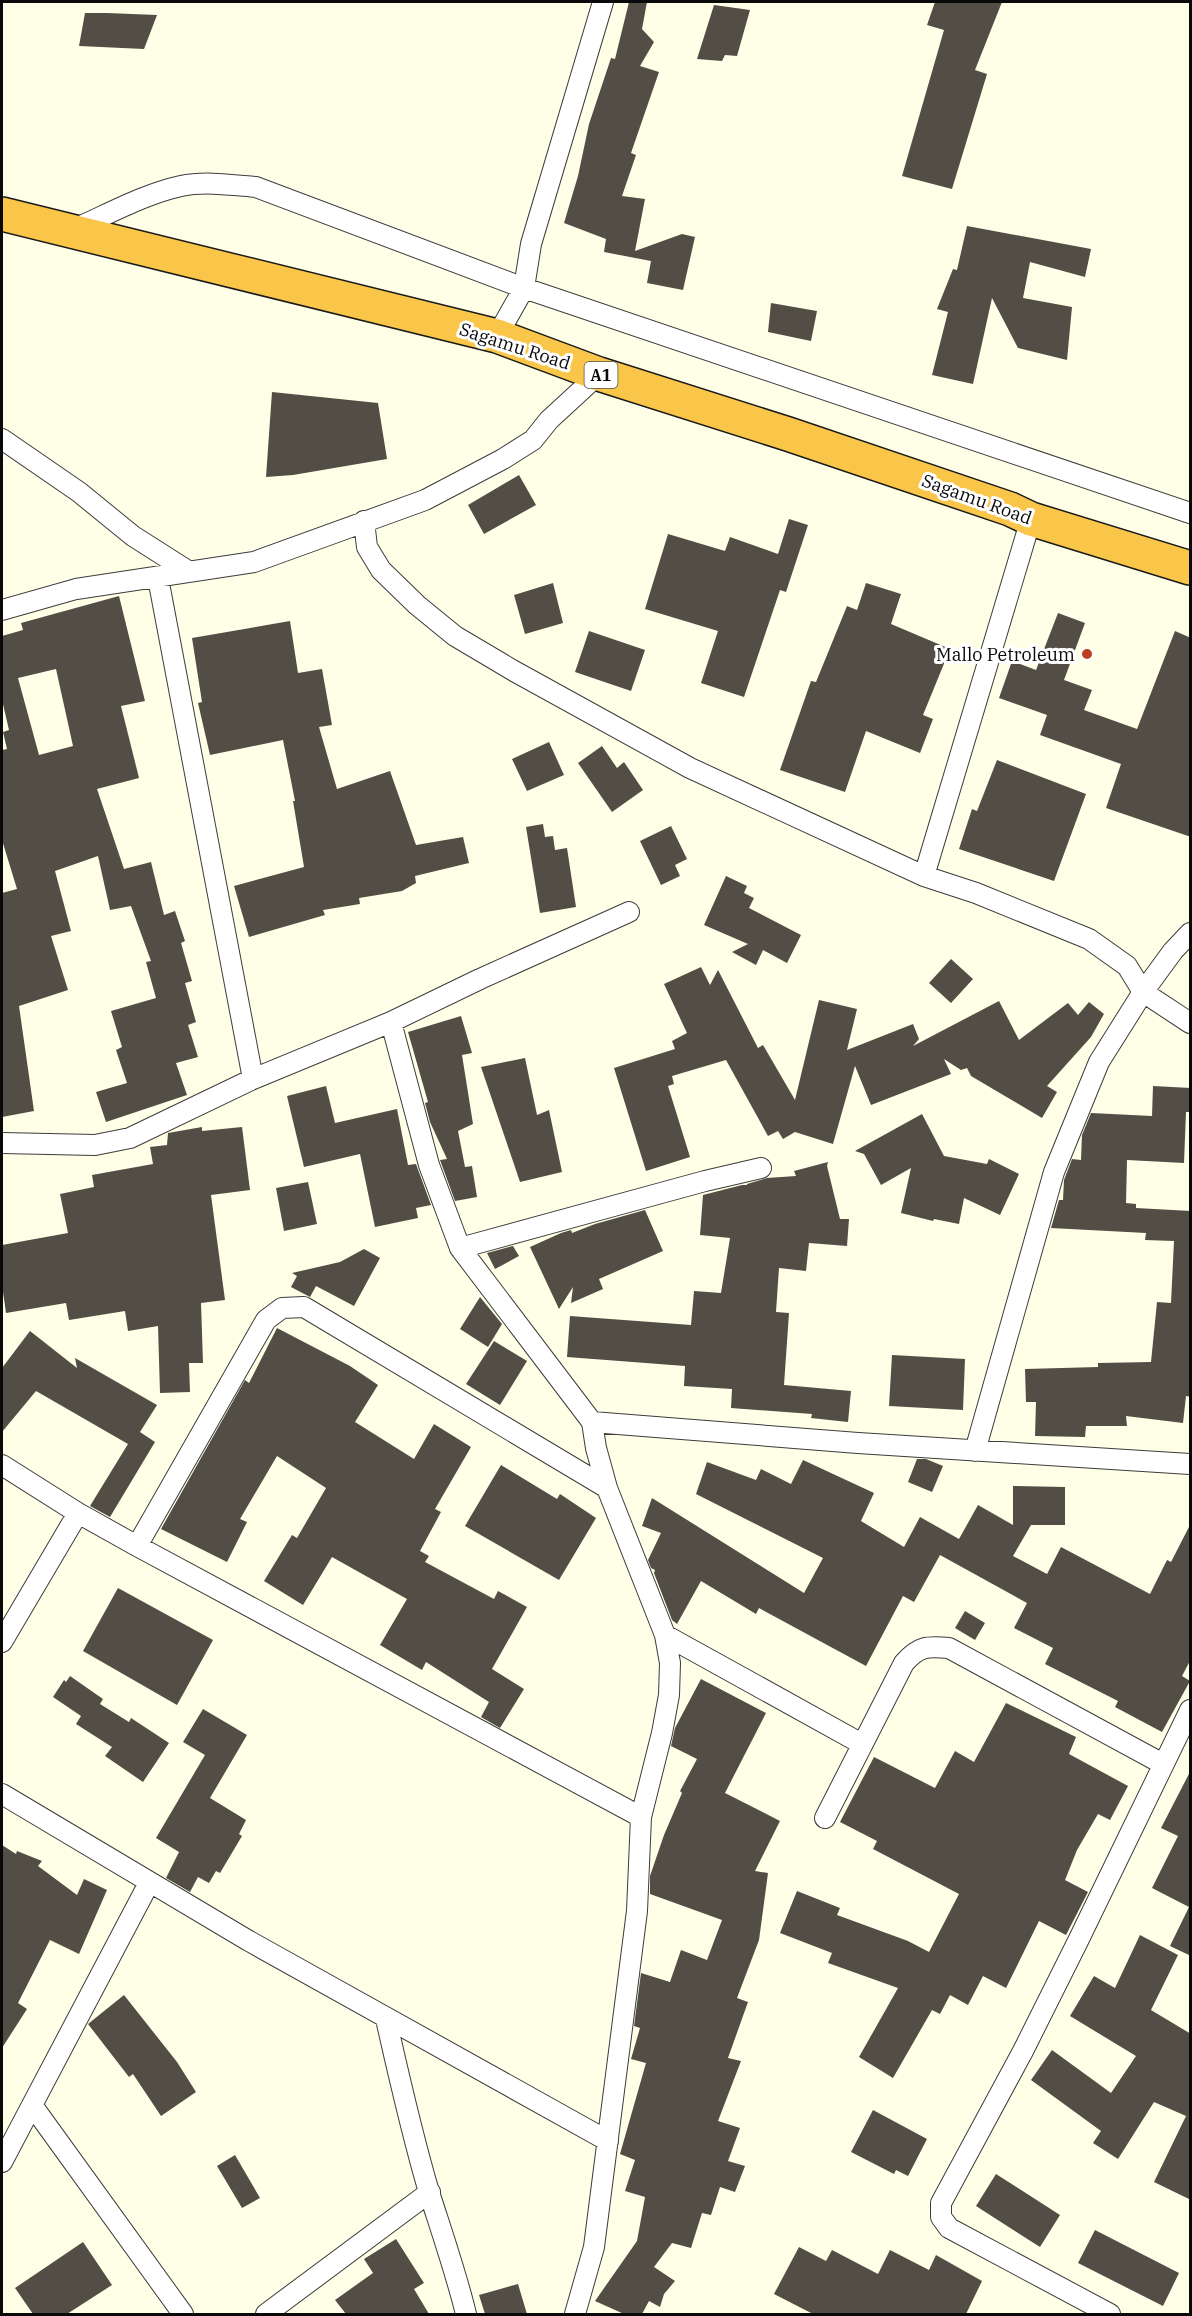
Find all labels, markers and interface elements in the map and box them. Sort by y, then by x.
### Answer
street label: Sagamu Road [457,317,573,375]
road number: A1 [584,362,618,388]
street label: Sagamu Road [919,468,1035,530]
place label: Mallo Petroleum [936,643,1075,666]
marker: Mallo Petroleum [1080,647,1094,661]

